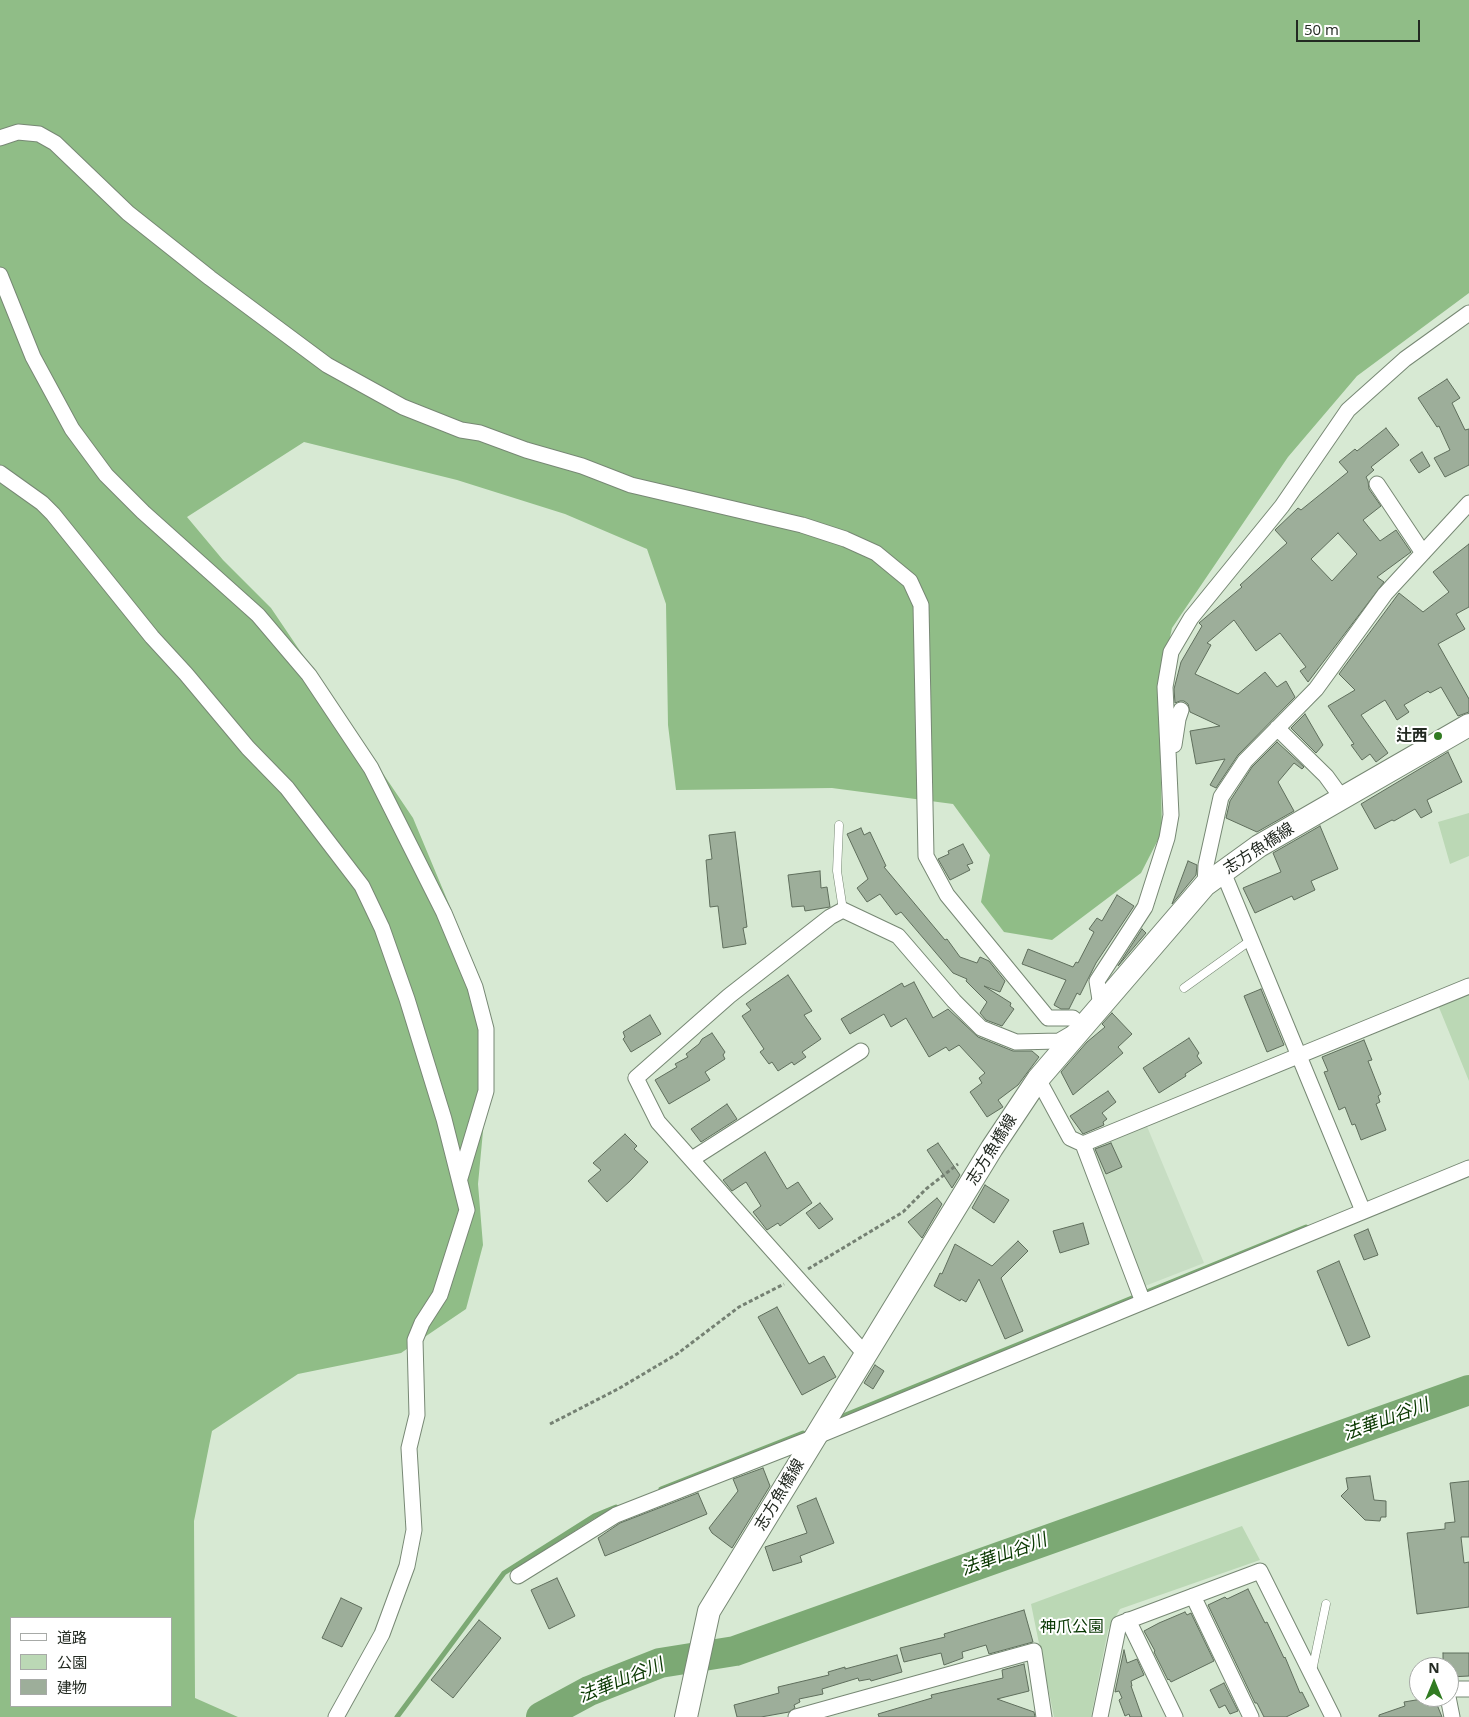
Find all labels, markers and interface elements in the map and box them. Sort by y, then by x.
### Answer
scale bar [1299,10,1423,42]
text: 50 m [1304,19,1339,39]
place label: 辻西 [1396,726,1428,746]
marker: 辻西 [1432,730,1444,742]
street label: 志方魚橋線 [1220,819,1298,879]
street label: 志方魚橋線 [963,1111,1021,1189]
water label: 法華山谷川 [1340,1394,1432,1446]
street label: 志方魚橋線 [751,1456,809,1534]
water label: 法華山谷川 [958,1529,1050,1581]
legend [10,1617,172,1707]
park label: 神爪公園 [1040,1617,1104,1637]
text: 道路 [57,1627,87,1647]
text: 公園 [57,1652,87,1672]
water label: 法華山谷川 [575,1654,667,1708]
north arrow [1409,1657,1459,1707]
text: N [1428,1658,1440,1677]
text: 建物 [57,1677,87,1697]

